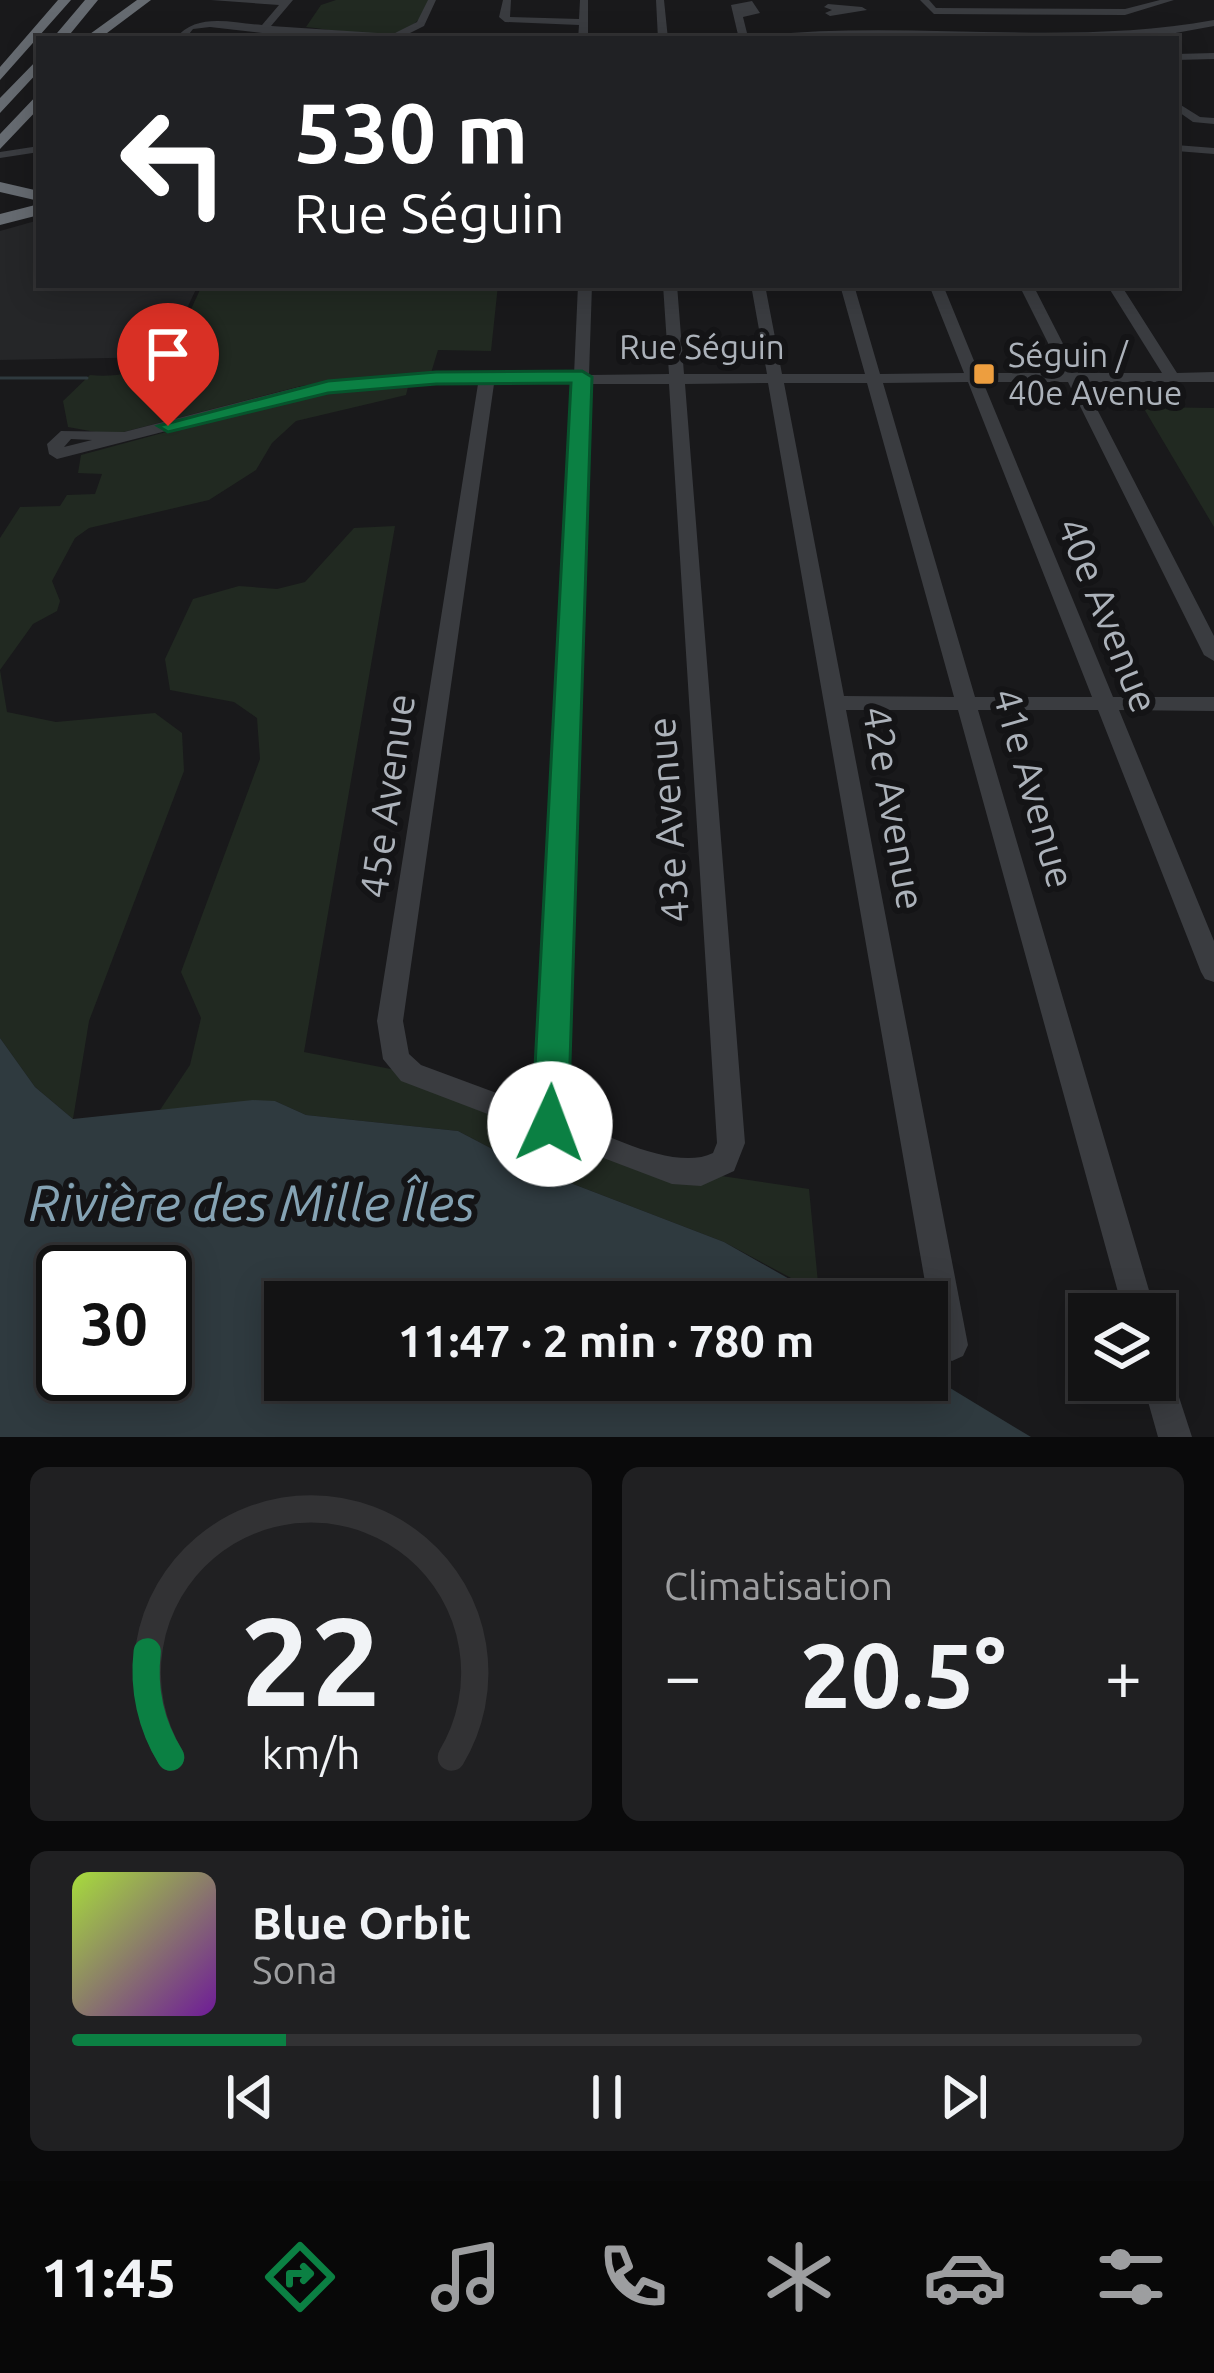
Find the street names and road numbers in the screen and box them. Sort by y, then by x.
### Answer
street label: Rue Séguin [619,328,785,365]
street label: 40e Avenue [1050,511,1167,718]
street label: 41e Avenue [985,683,1084,893]
street label: 45e Avenue [351,691,422,901]
street label: 42e Avenue [855,703,934,913]
street label: 43e Avenue [639,716,696,924]

